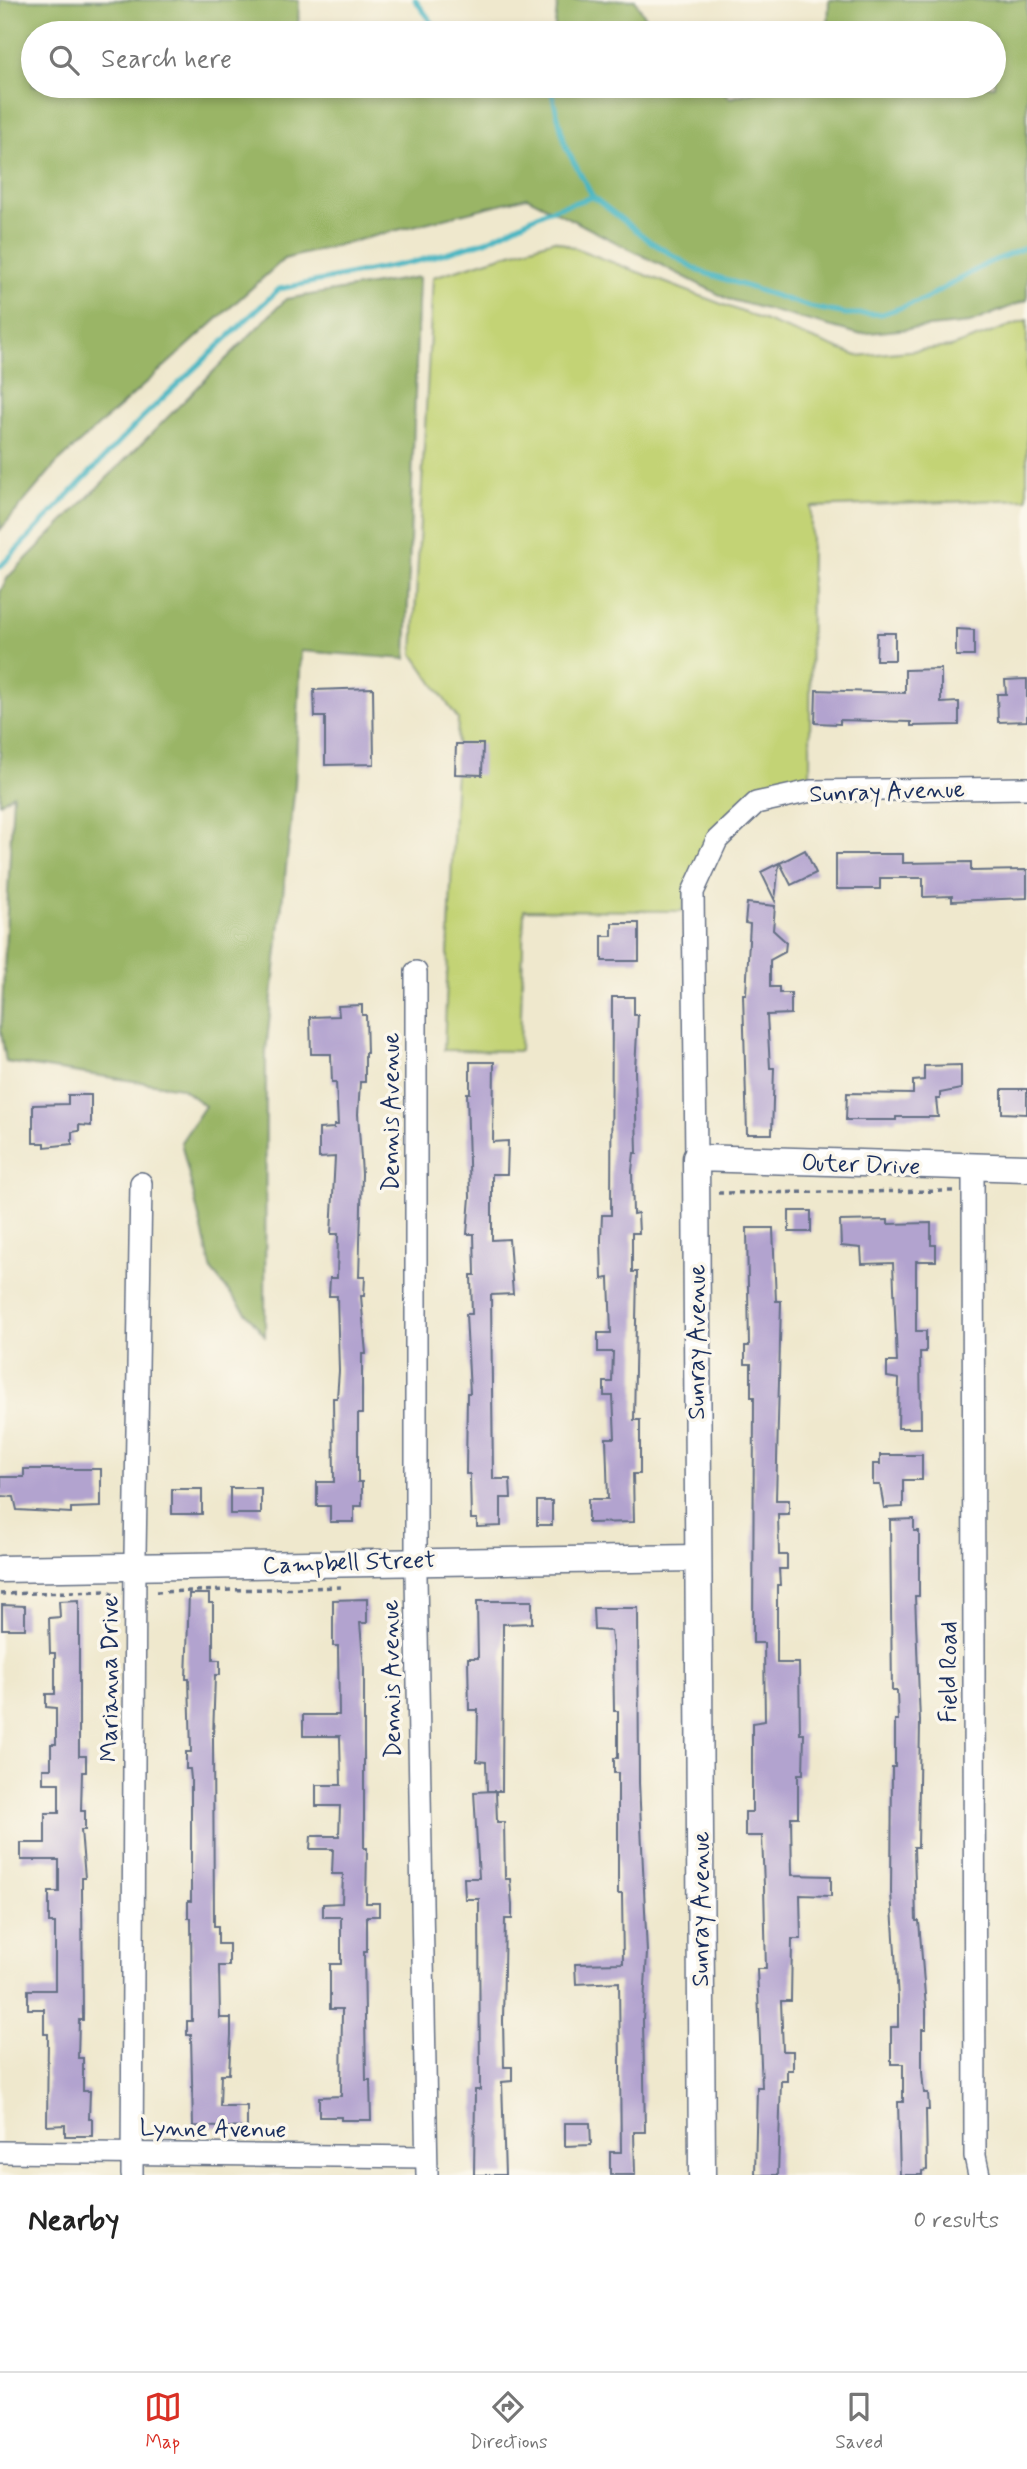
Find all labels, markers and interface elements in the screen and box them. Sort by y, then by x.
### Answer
search box [21,21,1006,98]
icon: search [45,41,83,79]
text: Search here [101,43,232,77]
street label: Sunray Avenue [809,774,965,811]
street label: Dennis Avenue [376,1033,407,1191]
street label: Outer Drive [801,1148,921,1183]
street label: Sunray Avenue [682,1264,713,1420]
street label: Campbell Street [262,1545,436,1582]
street label: Marianna Drive [95,1596,126,1762]
street label: Dennis Avenue [376,1599,409,1759]
street label: Field Road [934,1621,965,1723]
street label: Sunray Avenue [686,1831,717,1987]
street label: Lynne Avenue [139,2113,287,2146]
text: Nearby [28,2201,119,2240]
text: 0 results [913,2206,999,2236]
tab: Map [144,2388,182,2455]
tab: Directions [469,2388,548,2455]
tab: Saved [835,2388,883,2455]

